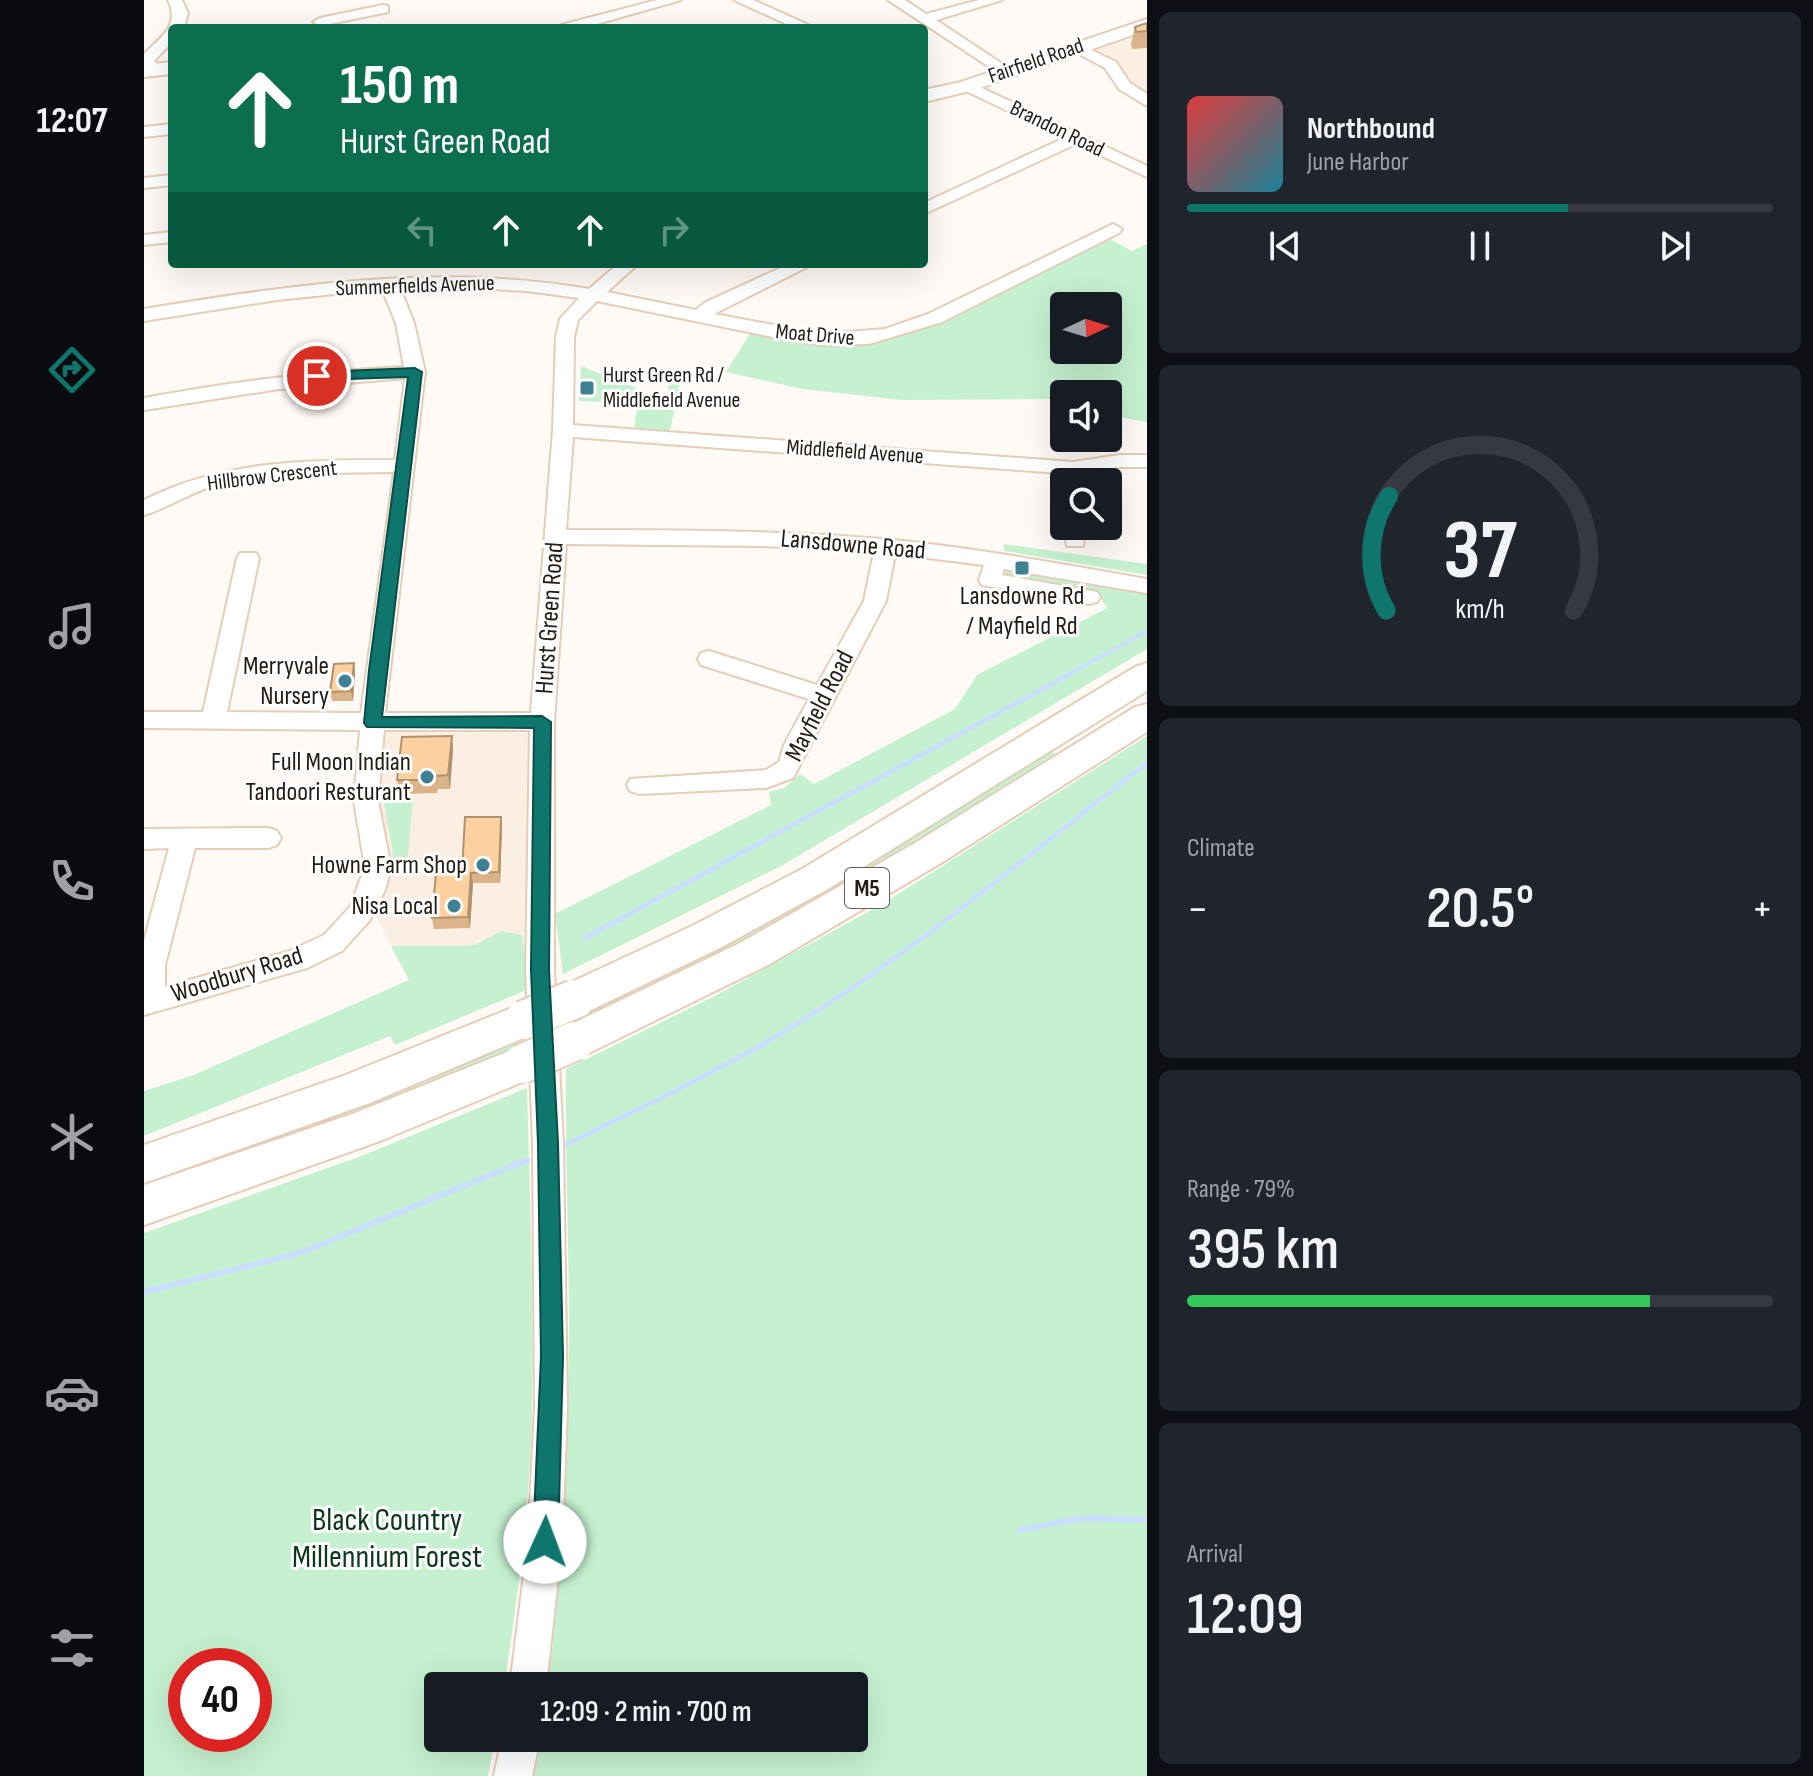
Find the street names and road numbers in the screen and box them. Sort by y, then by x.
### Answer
street label: Fairfield Road [985,32,1087,90]
street label: Brandon Road [1005,95,1109,163]
street label: Summerfields Avenue [335,270,495,302]
street label: Moat Drive [774,318,856,352]
street label: Middlefield Avenue [785,434,925,470]
street label: Hillbrow Crescent [206,455,339,497]
street label: Lansdowne Road [779,523,927,567]
street label: Hurst Green Road [529,541,571,695]
street label: Mayfield Road [779,645,861,767]
road number: M5 [845,868,889,908]
street label: Woodbury Road [168,940,306,1010]

